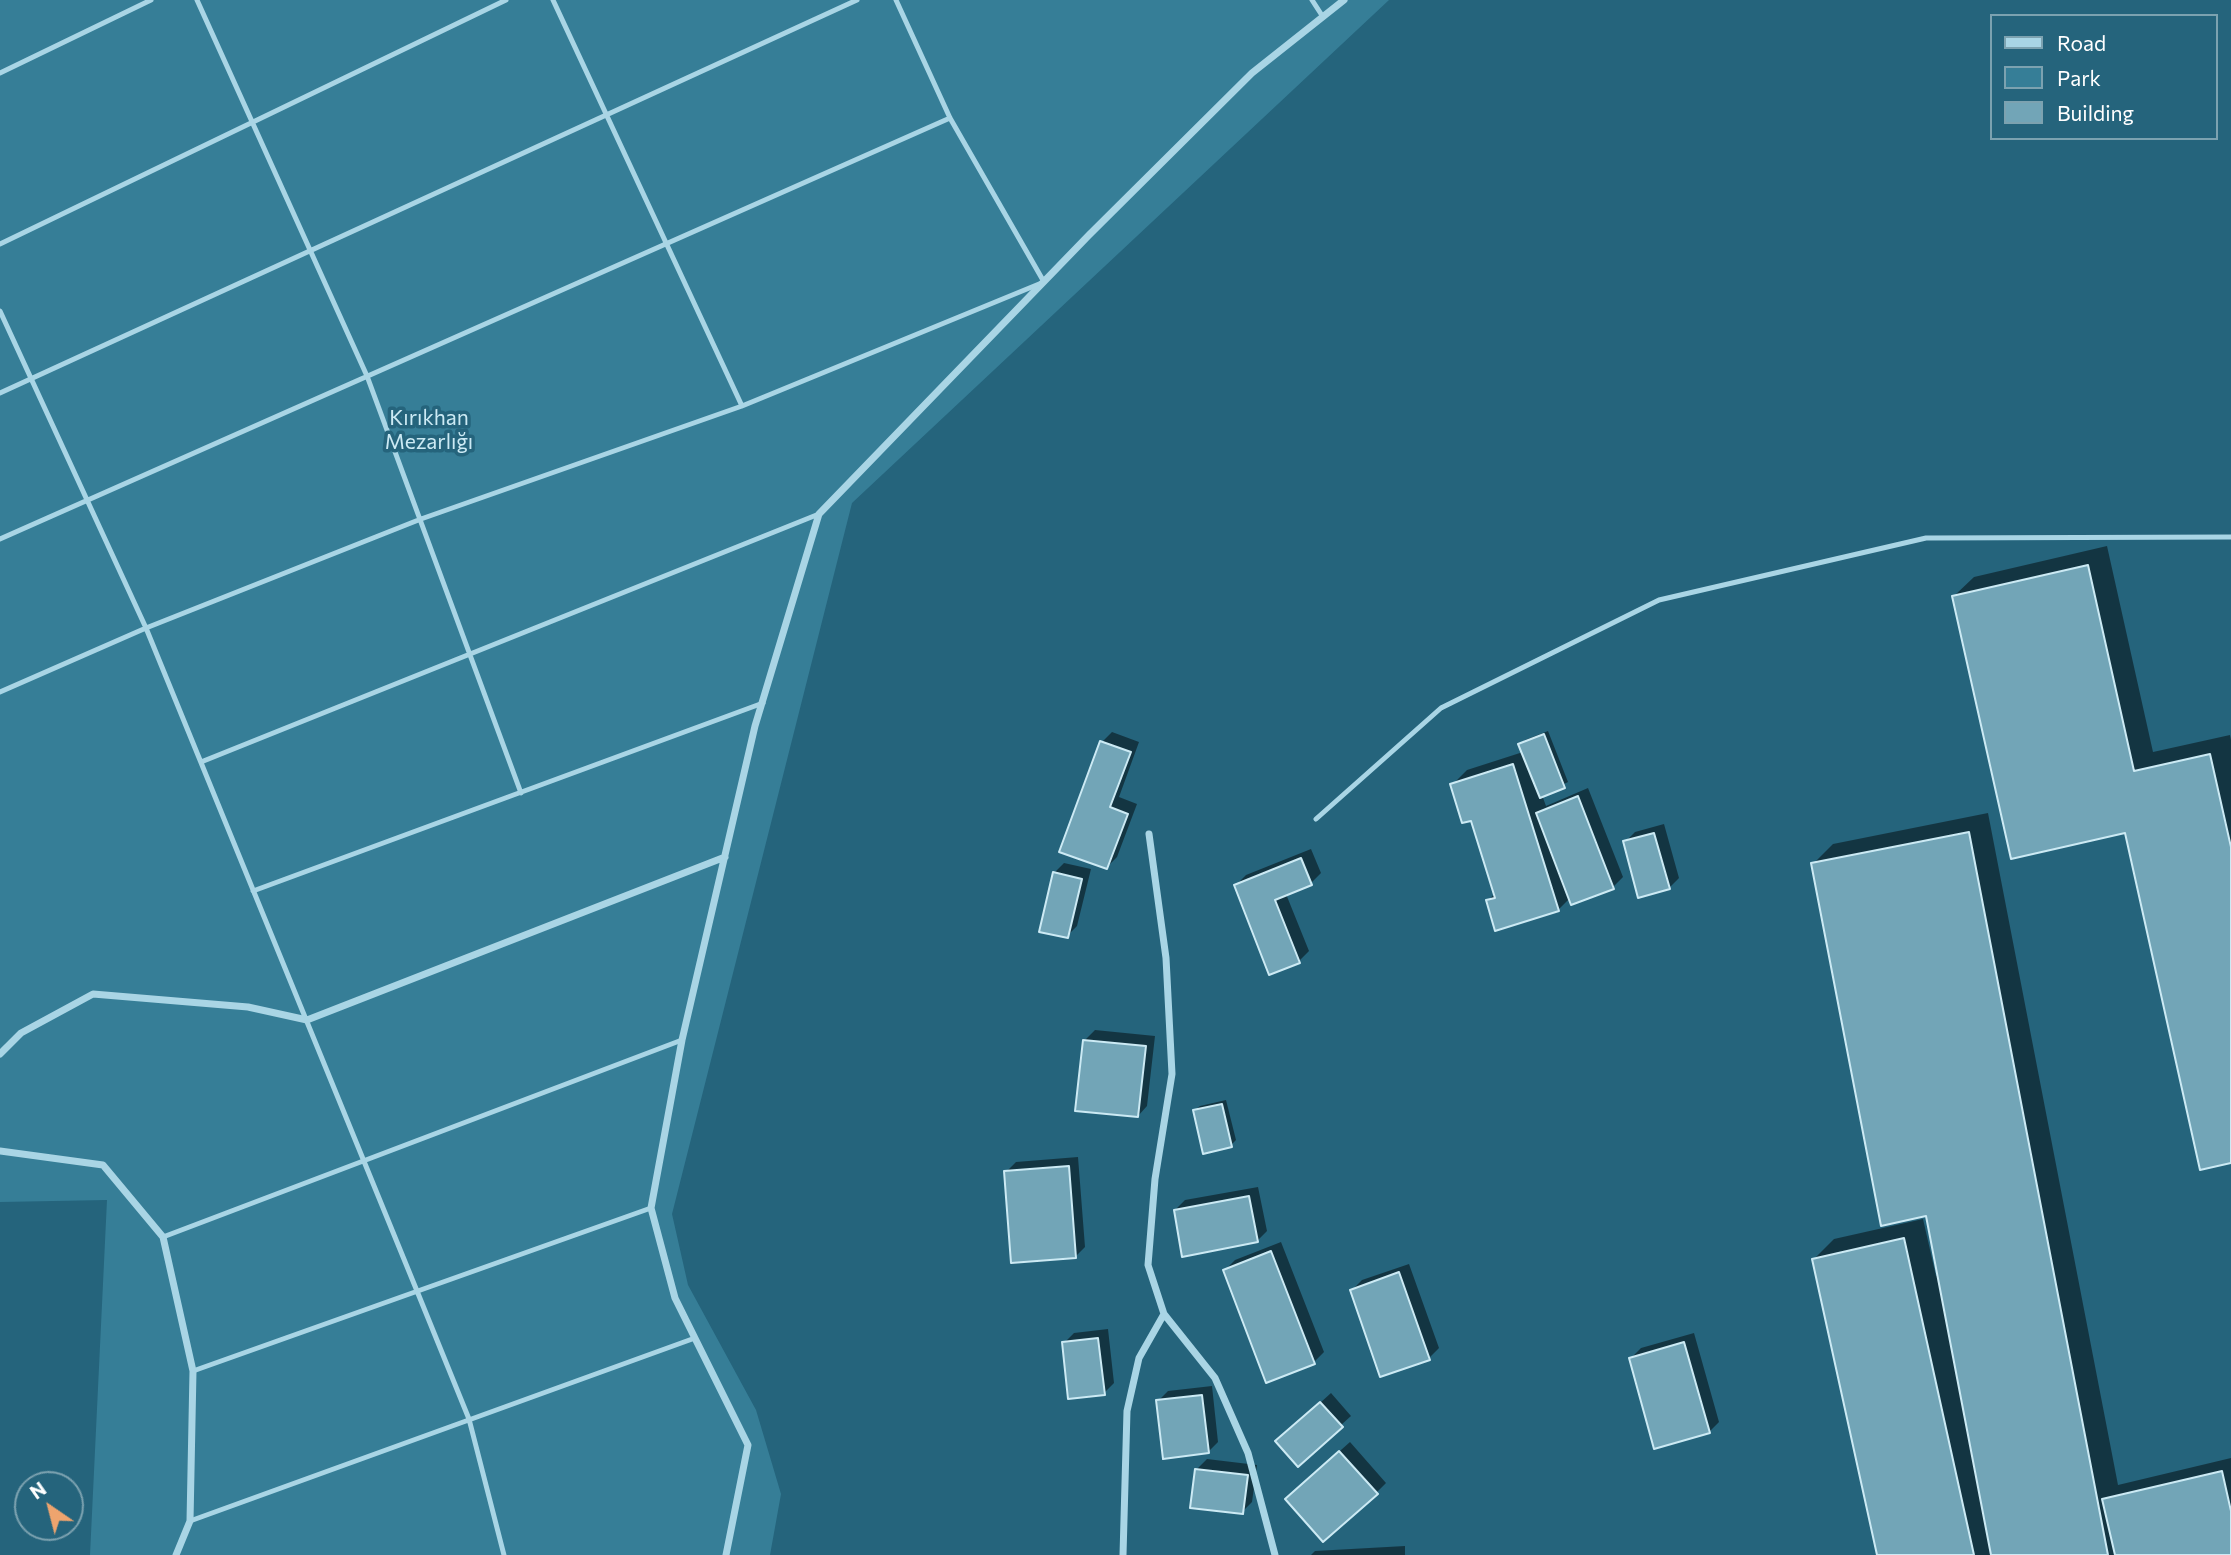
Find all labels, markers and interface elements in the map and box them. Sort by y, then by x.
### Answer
legend [1990,14,2217,140]
text: Road [2057,30,2106,55]
text: Park [2057,65,2101,90]
text: Building [2057,100,2134,125]
park label: Kırıkhan Mezarlığı [385,405,473,455]
north arrow [14,1471,84,1541]
text: N [25,1477,50,1504]

